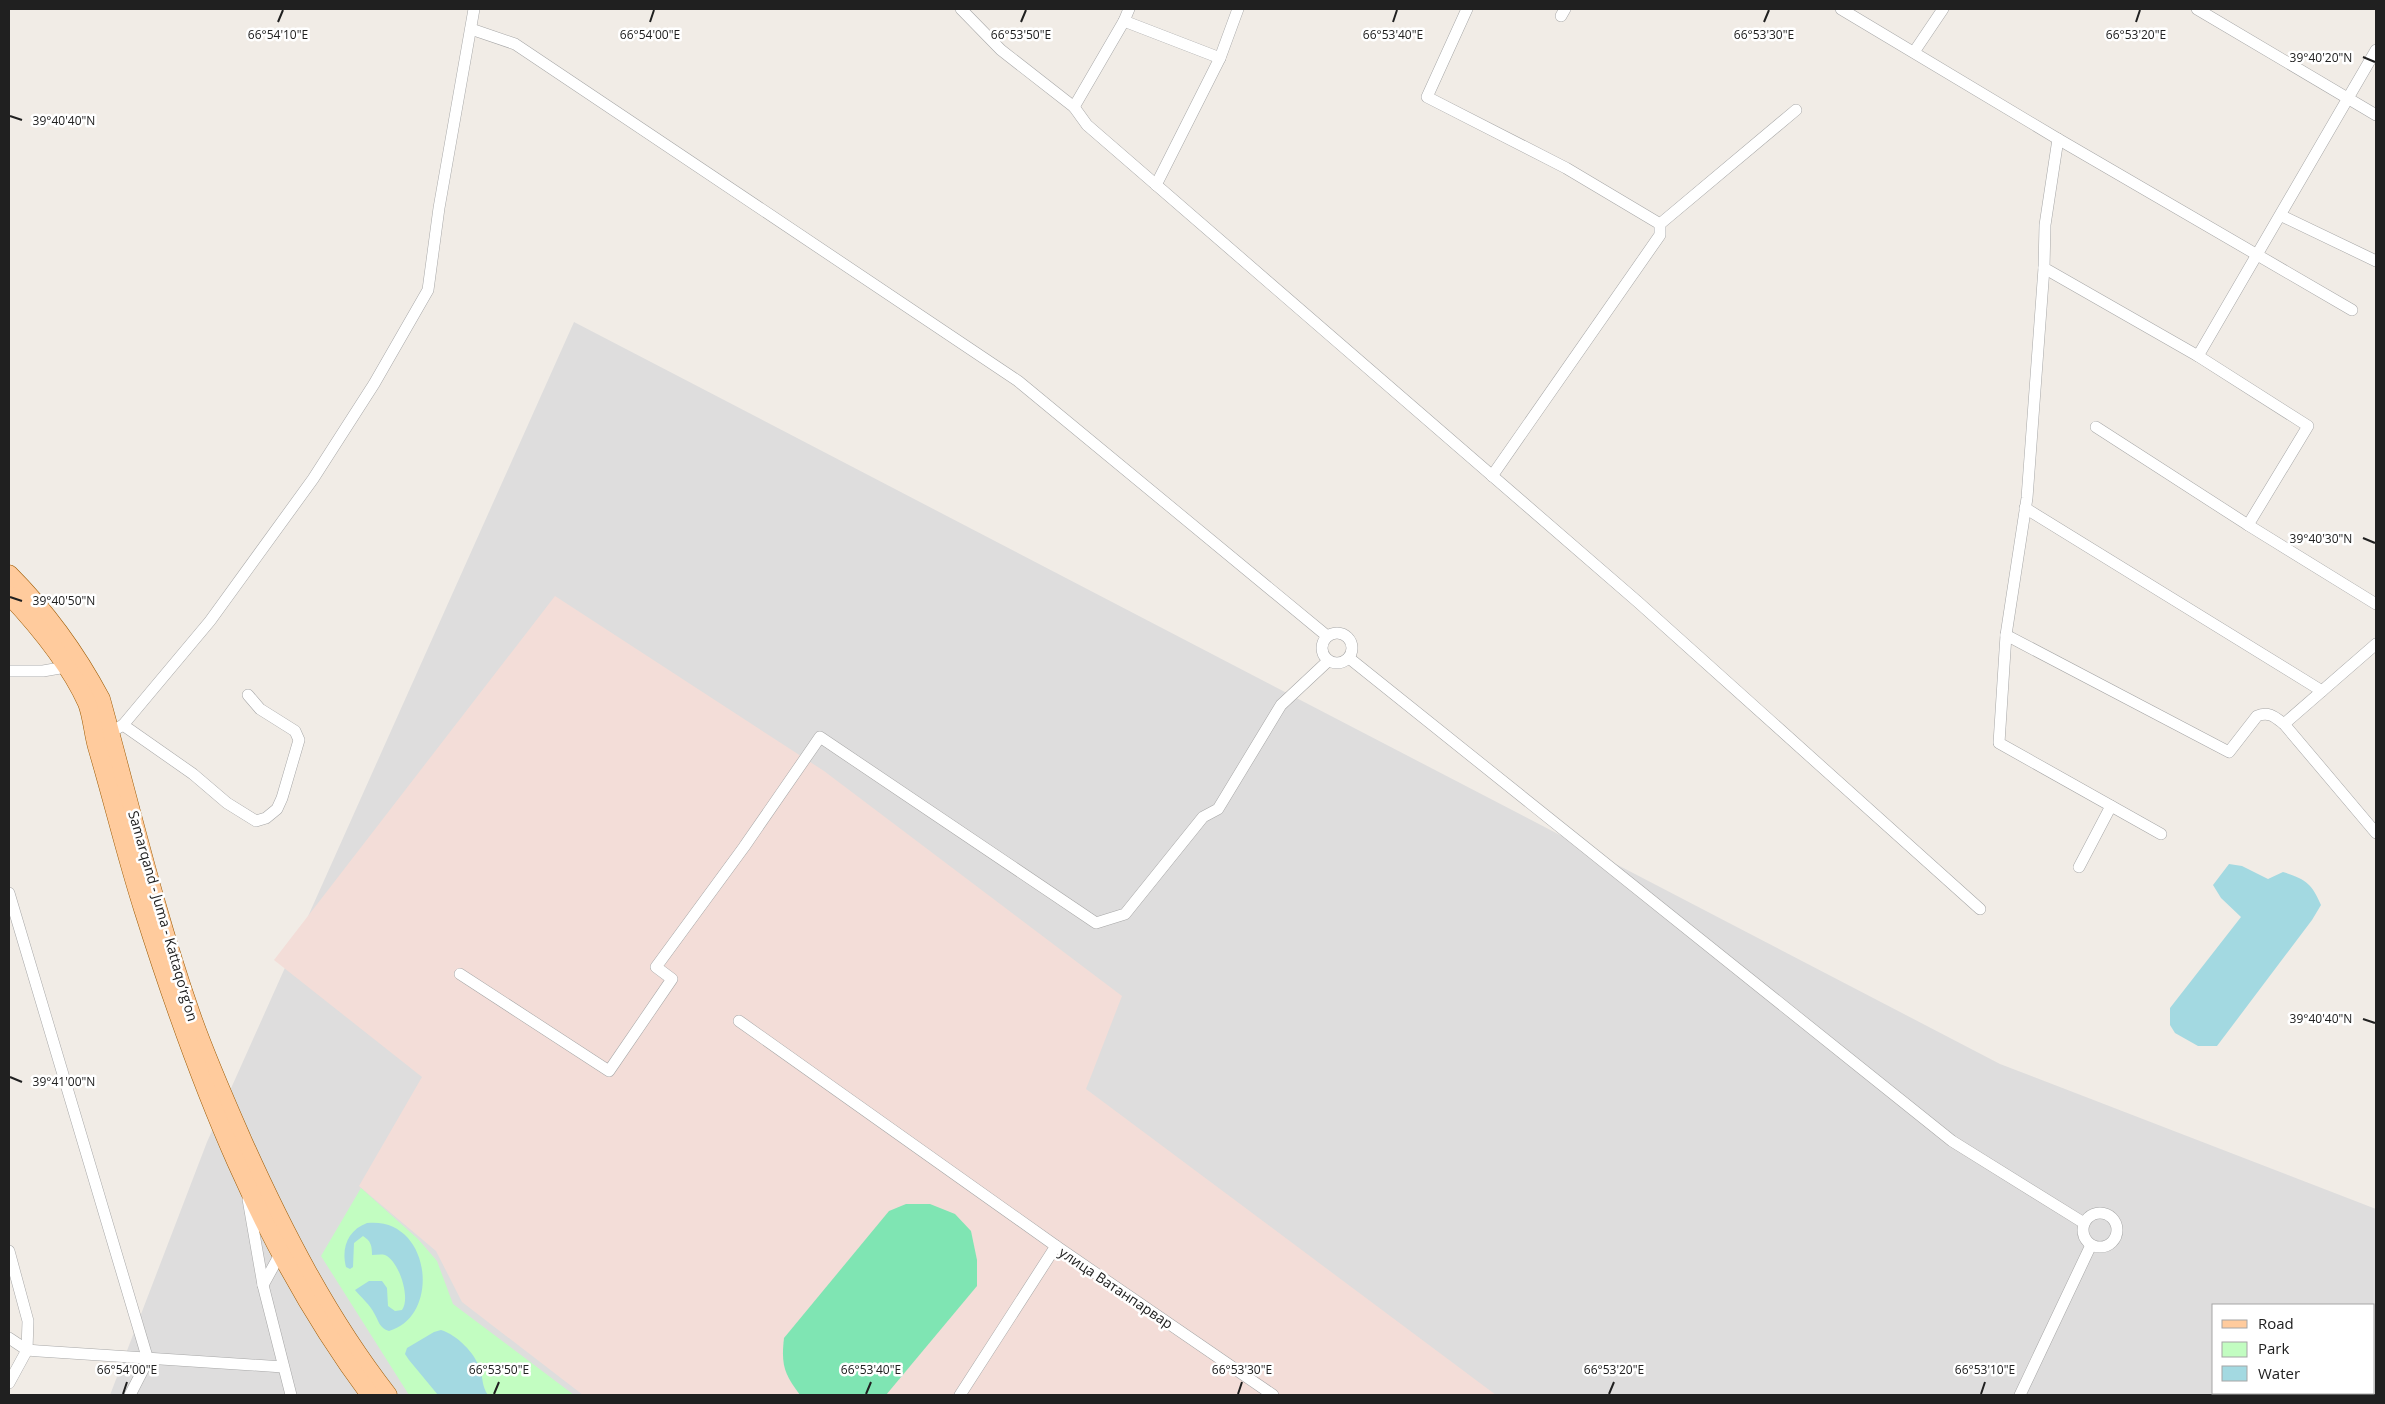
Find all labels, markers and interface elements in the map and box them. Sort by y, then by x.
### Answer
text: 66°54'10"E [248,26,308,43]
text: 66°54'00"E [620,26,680,43]
text: 66°53'50"E [991,26,1051,43]
text: 66°53'40"E [1363,26,1423,43]
text: 66°53'30"E [1734,26,1794,43]
text: 66°53'20"E [2106,26,2166,43]
text: 39°40'20"N [2290,49,2352,66]
text: 39°40'40"N [33,112,95,129]
text: 39°40'30"N [2290,530,2352,547]
text: 39°40'50"N [33,592,95,609]
street label: Samarqand - Juma - Kattaqo‘rg‘on [124,808,203,1023]
text: 39°40'40"N [2290,1010,2352,1027]
text: 39°41'00"N [33,1073,95,1090]
street label: улица Ватанпарвар [1056,1242,1177,1333]
legend [2212,1304,2375,1394]
text: Road [2258,1313,2294,1333]
text: Park [2258,1338,2289,1358]
text: 66°54'00"E [97,1361,157,1378]
text: 66°53'50"E [469,1361,529,1378]
text: 66°53'40"E [841,1361,901,1378]
text: 66°53'30"E [1212,1361,1272,1378]
text: 66°53'20"E [1584,1361,1644,1378]
text: 66°53'10"E [1955,1361,2015,1378]
text: Water [2258,1363,2300,1383]

